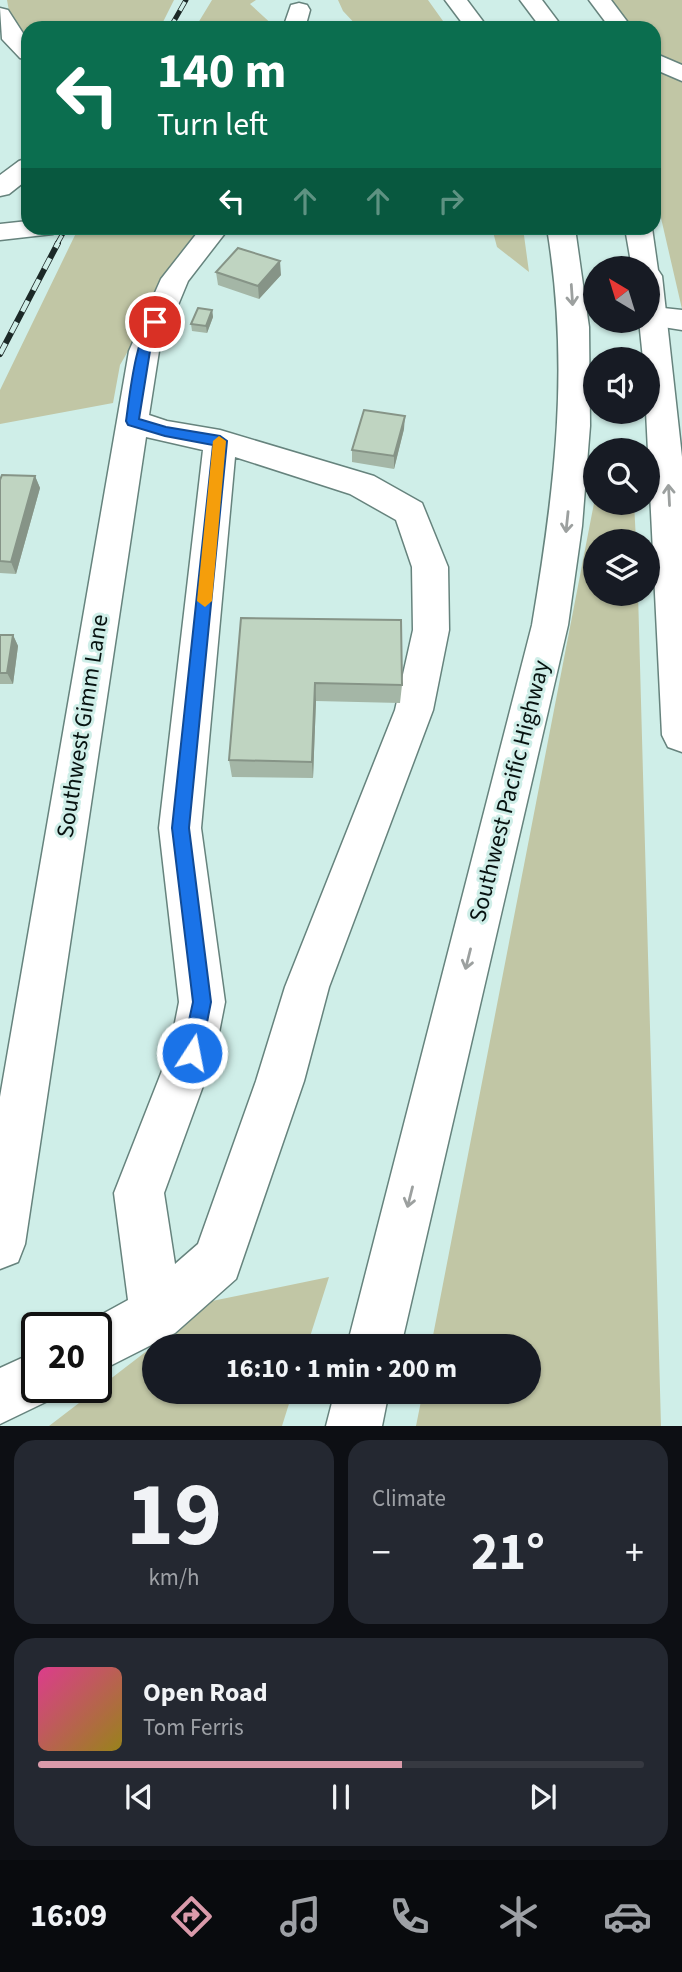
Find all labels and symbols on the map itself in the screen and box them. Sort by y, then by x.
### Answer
north arrow [583,256,660,332]
one-way arrow [566,283,579,306]
pin [125,292,185,352]
one-way arrow [662,484,675,507]
one-way arrow [560,510,573,533]
street label: Southwest Gimm Lane [48,612,117,840]
street label: Southwest Pacific Highway [460,656,559,926]
one-way arrow [461,947,474,969]
position arrow [155,1016,229,1090]
one-way arrow [403,1185,416,1208]
speed limit sign: 20 [21,1312,112,1403]

